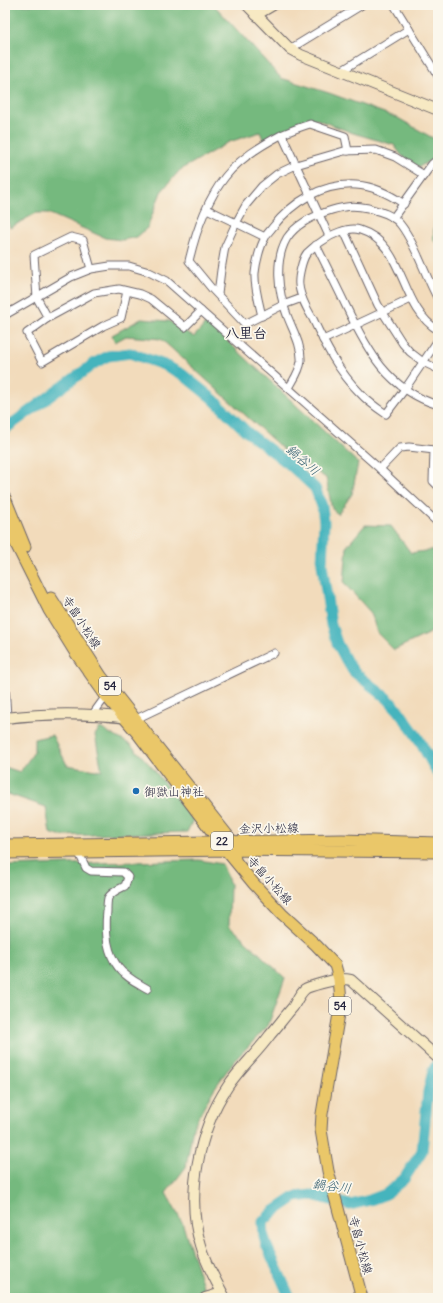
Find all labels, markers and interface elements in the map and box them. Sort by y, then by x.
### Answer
district label: 八里台 [225,324,267,342]
water label: 鍋谷川 [283,441,323,479]
street label: 寺畠小松線 [59,593,105,651]
road number: 54 [99,677,121,695]
place label: 御獄山神社 [144,784,204,799]
marker: 御獄山神社 [131,786,141,796]
street label: 金沢小松線 [239,820,299,836]
road number: 22 [211,832,233,850]
street label: 寺畠小松線 [244,853,296,907]
road number: 54 [329,997,351,1015]
water label: 鍋谷川 [311,1175,353,1197]
street label: 寺畠小松線 [346,1214,376,1276]

